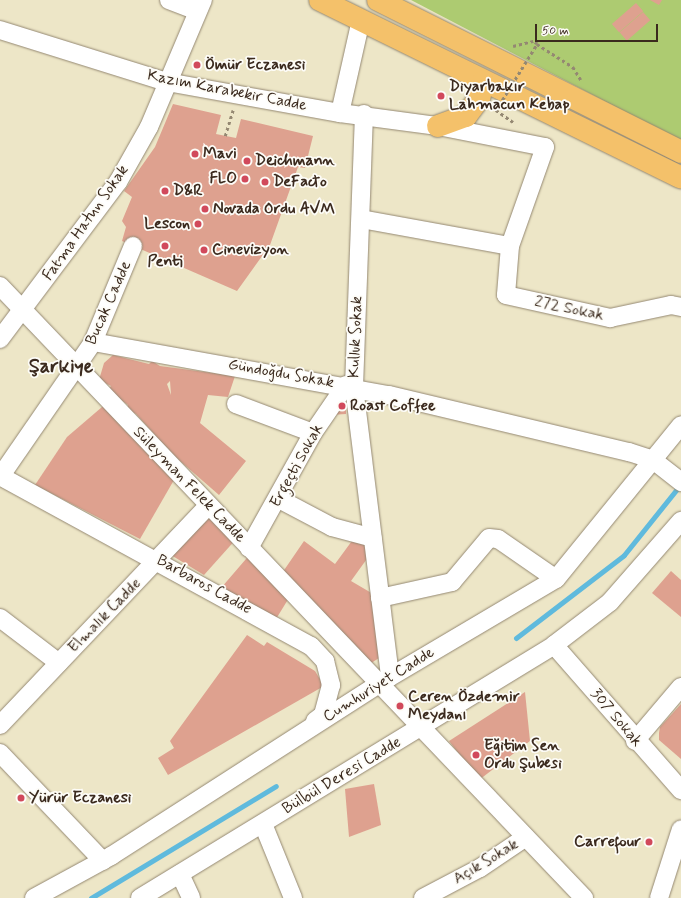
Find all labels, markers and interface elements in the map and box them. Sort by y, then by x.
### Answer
scale bar [537,16,660,42]
text: 50 m [542,23,569,39]
place label: Ömür Eczanesi [205,55,310,75]
marker: Ömür Eczanesi [192,60,202,70]
street label: Kazım Karabekir Cadde [145,66,309,116]
place label: Diyarbakır Lahmacun Kebap [449,77,572,115]
marker: Diyarbakır Lahmacun Kebap [436,91,446,101]
place label: Mavi [203,144,237,164]
marker: Mavi [190,149,200,159]
place label: Deichmann [255,151,335,171]
marker: Deichmann [242,156,252,166]
street label: Fatma Hatun Sokak [39,161,133,285]
place label: FLO [209,169,237,189]
place label: DeFacto [273,172,327,192]
marker: FLO [240,174,250,184]
marker: DeFacto [260,177,270,187]
place label: D&R [173,181,203,201]
marker: D&R [160,186,170,196]
place label: Novada Ordu AVM [213,199,335,219]
marker: Novada Ordu AVM [200,204,210,214]
place label: Lescon [144,214,190,234]
marker: Lescon [193,219,203,229]
place label: Cinevizyon [212,240,289,260]
marker: Penti [160,241,170,251]
marker: Cinevizyon [199,245,209,255]
place label: Penti [147,252,183,272]
street label: Bucak Cadde [82,259,136,347]
street label: 272 Sokak [533,292,605,326]
street label: Kulluk Sokak [345,295,367,379]
district label: Şarkiye [29,354,93,378]
street label: Gündoğdu Sokak [226,355,336,393]
place label: Roast Coffee [350,396,436,416]
marker: Roast Coffee [337,401,347,411]
street label: Ergeçti Sokak [266,421,328,511]
street label: Süleyman Felek Cadde [128,422,250,548]
street label: Barbaros Cadde [152,550,256,620]
street label: Elmalık Cadde [64,574,146,658]
street label: Cumhuriyet Cadde [320,643,438,727]
street label: 307 Sokak [586,685,646,751]
place label: Ceren Özdemir Meydanı [408,687,520,725]
marker: Ceren Özdemir Meydanı [395,701,405,711]
street label: Bülbül Deresi Cadde [279,733,405,819]
place label: Eğitim Sen Ordu Şubesi [484,736,562,774]
marker: Eğitim Sen Ordu Şubesi [471,750,481,760]
place label: Yürür Eczanesi [29,788,136,808]
marker: Yürür Eczanesi [16,793,26,803]
place label: Carrefour [574,832,641,852]
street label: Açık Sokak [449,835,523,889]
marker: Carrefour [644,837,654,847]

